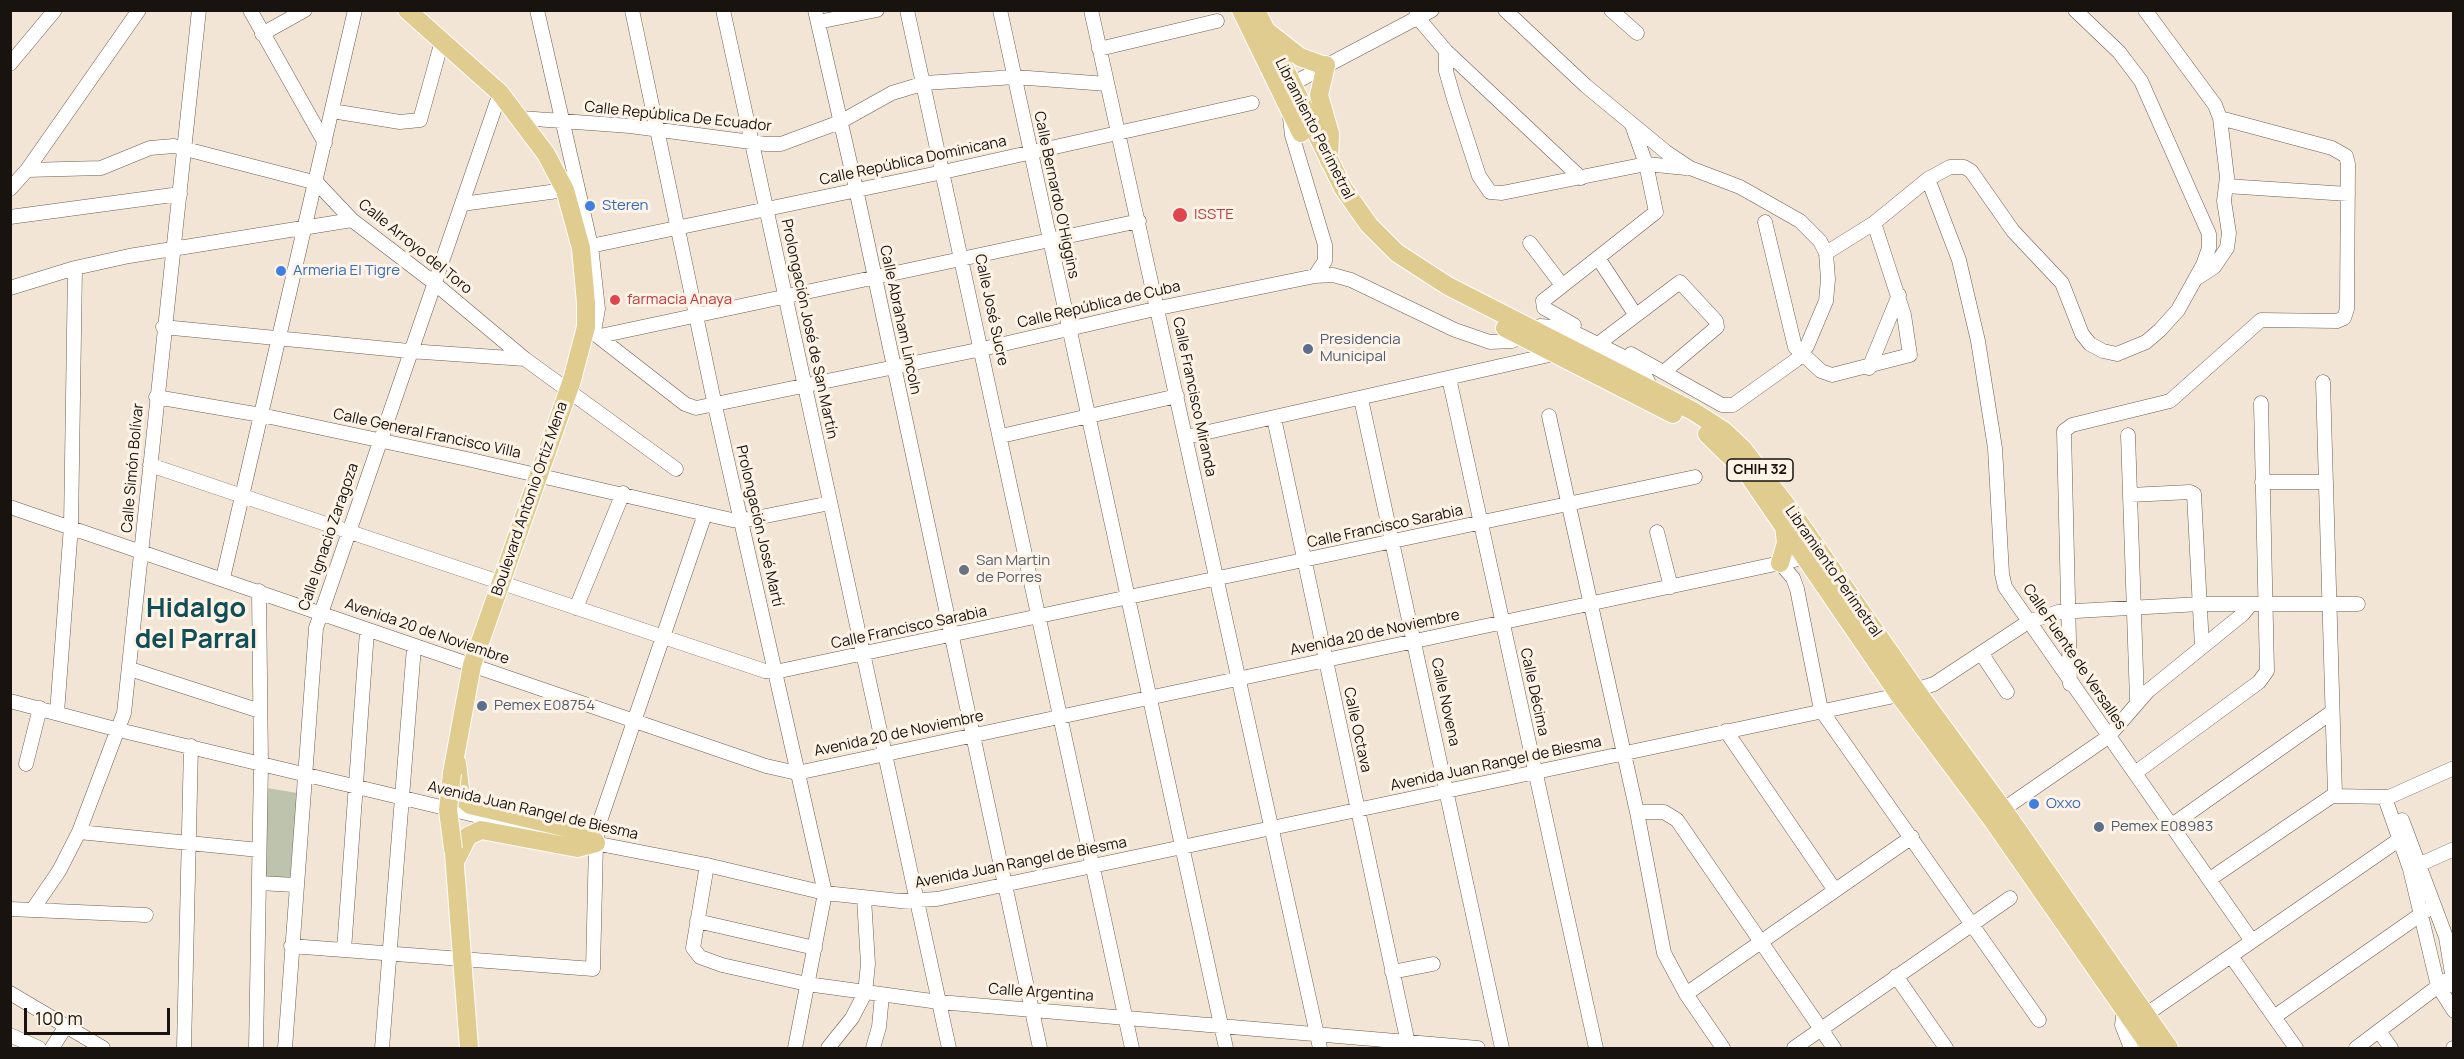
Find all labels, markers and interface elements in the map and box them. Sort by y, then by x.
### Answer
street label: Libramiento Perimetral [1271,56,1357,202]
street label: Calle República De Ecuador [583,98,773,136]
street label: Calle Bernardo O'Higgins [1029,110,1083,280]
street label: Calle República Dominicana [818,132,1008,190]
street label: Calle Arroyo del Toro [355,196,475,298]
place label: Steren [602,197,648,215]
marker: Steren [583,199,597,213]
marker: ISSTE [1171,206,1189,224]
place label: ISSTE [1194,206,1234,224]
street label: Prolongación José de San Martín [777,217,841,441]
street label: Calle Abraham Lincoln [875,244,925,396]
street label: Calle José Sucre [970,253,1012,367]
place label: Armeria El Tigre [293,262,400,280]
marker: Armeria El Tigre [274,264,288,278]
street label: Calle República de Cuba [1016,277,1182,333]
place label: farmacia Anaya [627,291,732,309]
marker: farmacia Anaya [608,293,622,307]
street label: Calle Francisco Miranda [1168,316,1220,478]
place label: Presidencia Municipal [1320,331,1401,366]
marker: Presidencia Municipal [1301,342,1315,356]
street label: Boulevard Antonio Ortiz Mena [488,400,572,598]
street label: Calle Simón Bolívar [118,402,148,534]
street label: Calle General Francisco Villa [332,405,522,463]
street label: Prolongación José Martí [732,443,786,609]
road number: CHIH 32 [1727,459,1793,481]
street label: Calle Ignacio Zaragoza [295,461,363,613]
street label: Calle Francisco Sarabia [1305,502,1465,552]
street label: Libramiento Perimetral [1781,503,1885,641]
place label: San Martin de Porres [976,552,1050,587]
marker: San Martin de Porres [957,563,971,577]
street label: Calle Fuente de Versalles [2019,581,2129,733]
district label: Hidalgo del Parral [135,593,257,656]
street label: Avenida 20 de Noviembre [342,595,512,669]
street label: Calle Francisco Sarabia [829,603,989,653]
street label: Avenida 20 de Noviembre [1289,606,1461,660]
street label: Calle Décima [1516,646,1552,738]
street label: Calle Novena [1427,656,1463,748]
street label: Calle Octava [1339,686,1375,774]
place label: Pemex E08754 [494,697,595,715]
marker: Pemex E08754 [475,699,489,713]
street label: Avenida 20 de Noviembre [813,707,985,761]
street label: Avenida Juan Rangel de Biesma [1389,733,1603,795]
street label: Avenida Juan Rangel de Biesma [426,778,640,844]
place label: Oxxo [2046,795,2081,813]
marker: Oxxo [2027,797,2041,811]
place label: Pemex E08983 [2111,818,2213,836]
marker: Pemex E08983 [2092,820,2106,834]
street label: Avenida Juan Rangel de Biesma [914,834,1128,892]
street label: Calle Argentina [988,980,1094,1006]
scale bar [27,996,172,1034]
text: 100 m [35,1006,83,1030]

